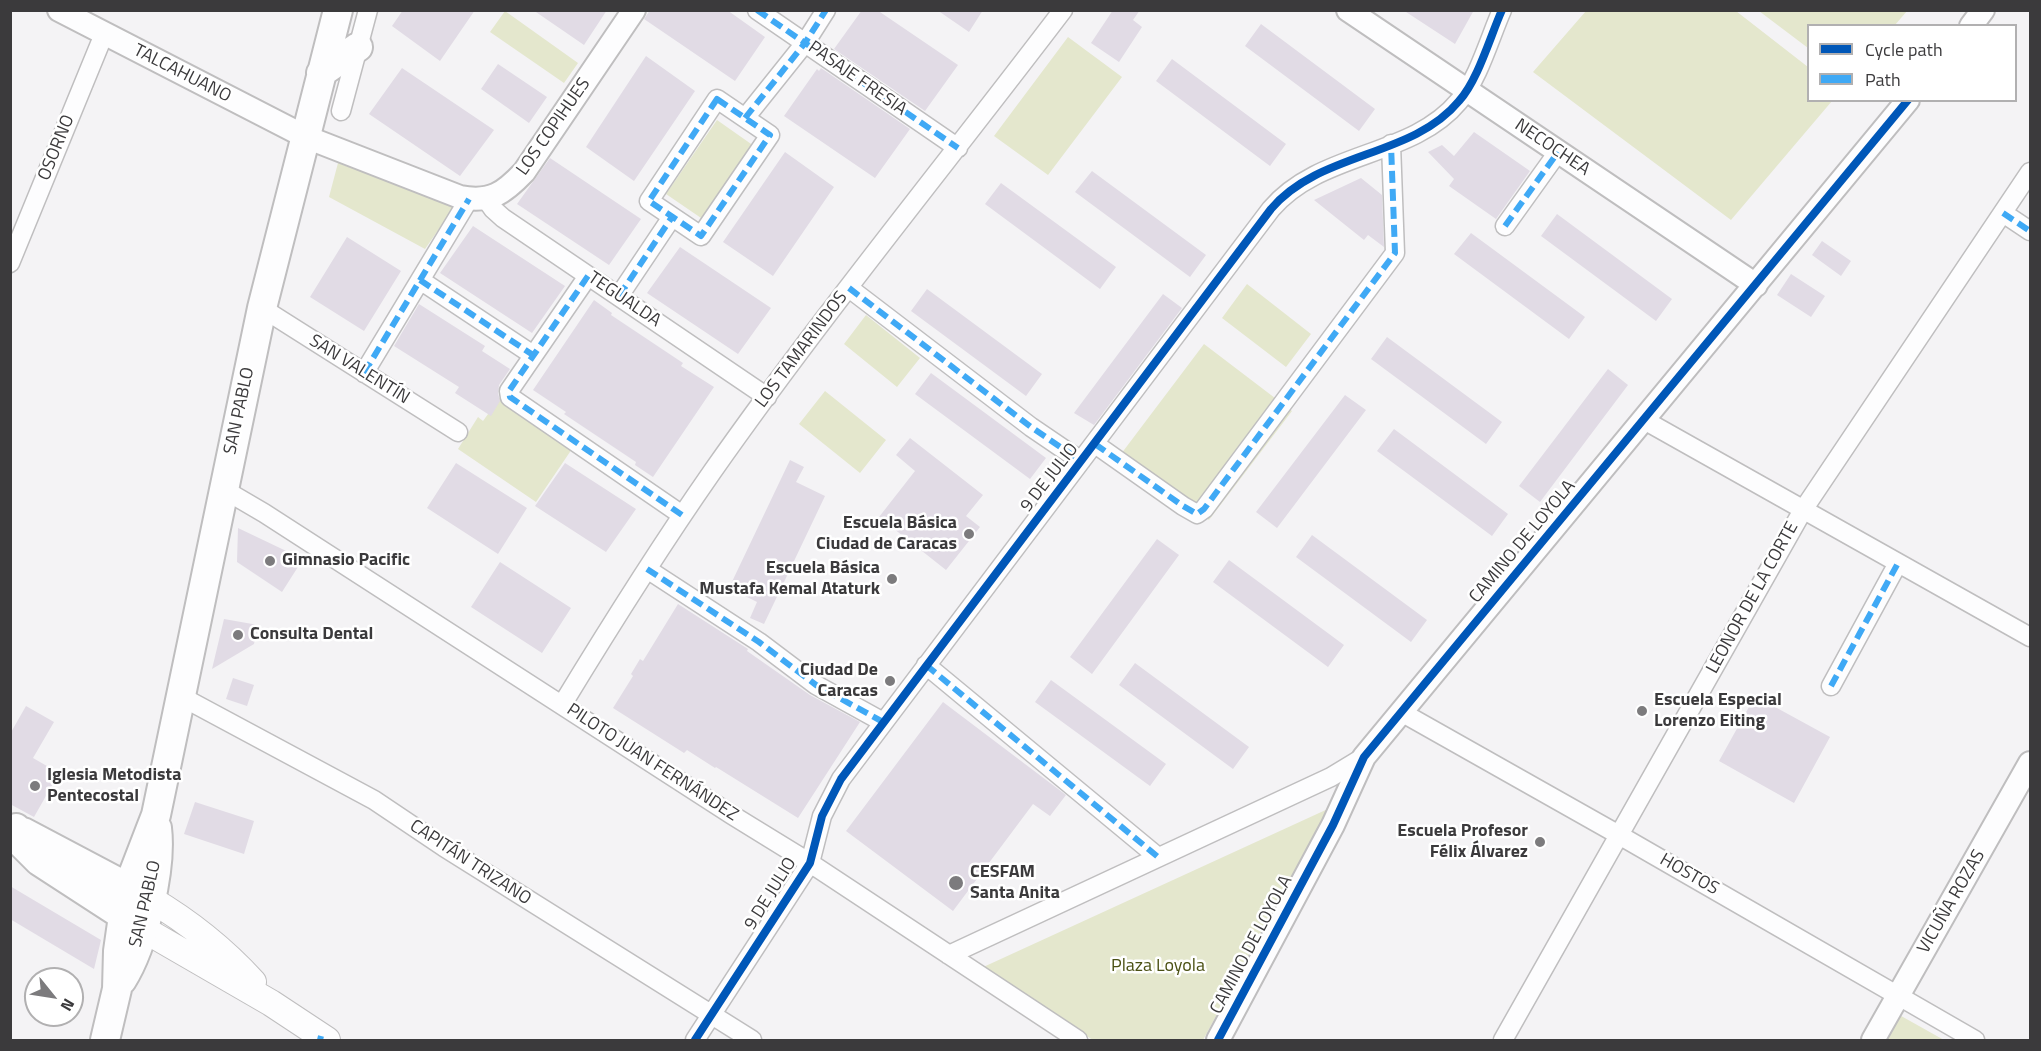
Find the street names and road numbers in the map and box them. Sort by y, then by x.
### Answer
street label: PASAJE FRESIA [804,37,910,121]
street label: TALCAHUANO [130,40,234,108]
street label: LOS COPIHUES [513,74,595,180]
street label: OSORNO [34,112,80,184]
street label: NECOCHEA [1510,115,1594,181]
street label: TEGUALDA [583,268,665,332]
street label: LOS TAMARINDOS [751,288,853,412]
street label: SAN VALENTÍN [305,331,413,409]
street label: SAN PABLO [220,365,260,457]
street label: 9 DE JULIO [1016,439,1084,517]
street label: CAMINO DE LOYOLA [1465,476,1581,608]
street label: LEONOR DE LA CORTE [1702,518,1804,678]
street label: PILOTO JUAN FERNÁNDEZ [562,699,742,827]
street label: CAPITÁN TRIZANO [405,816,535,910]
street label: VICUÑA ROZAS [1914,846,1990,958]
street label: HOSTOS [1656,850,1722,900]
street label: 9 DE JULIO [740,854,802,934]
street label: SAN PABLO [126,858,166,950]
street label: CAMINO DE LOYOLA [1206,872,1298,1018]

